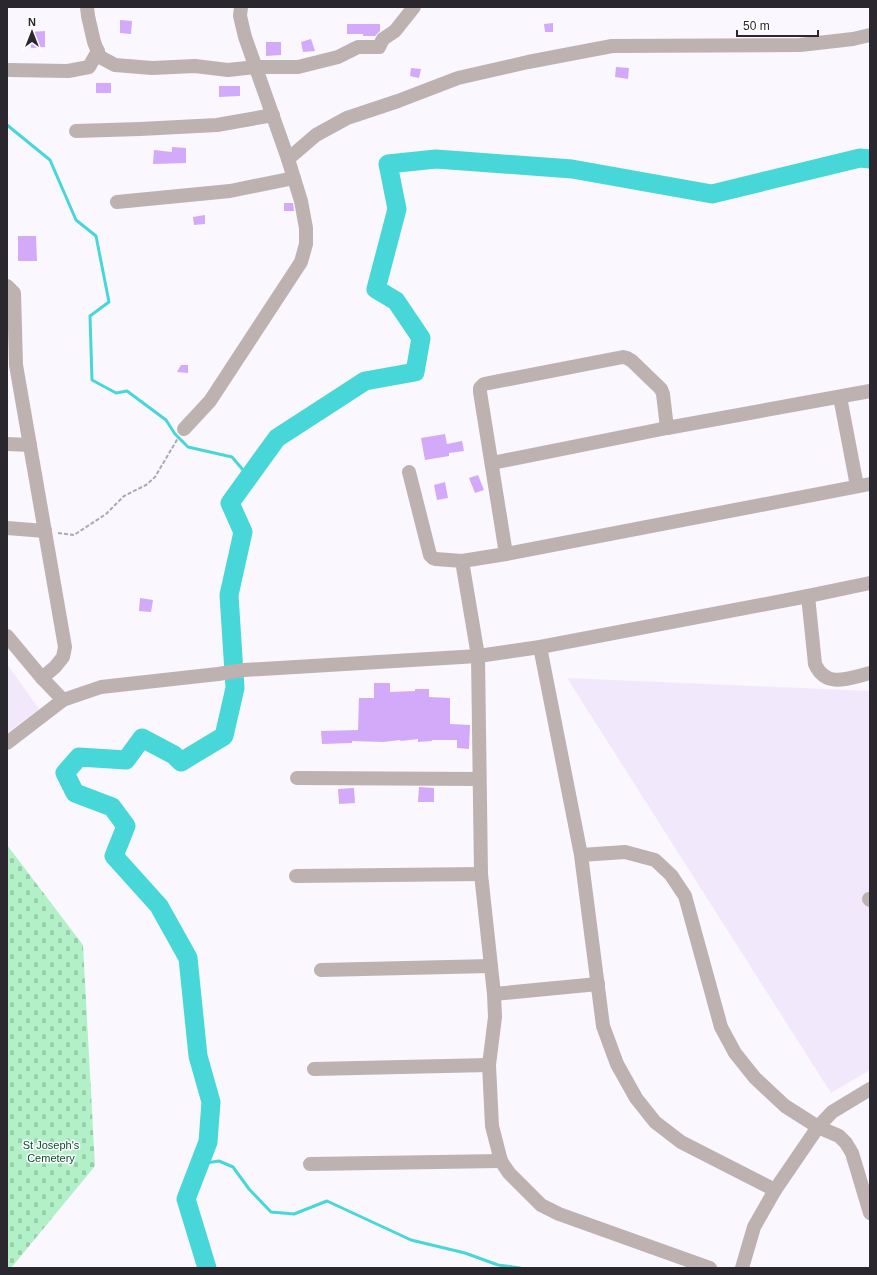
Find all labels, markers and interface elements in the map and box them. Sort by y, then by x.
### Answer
north arrow [12,12,52,52]
scale bar [737,12,818,38]
text: N [28,16,36,28]
text: 50 m [743,19,770,33]
park label: St Joseph's Cemetery [23,1139,80,1164]

